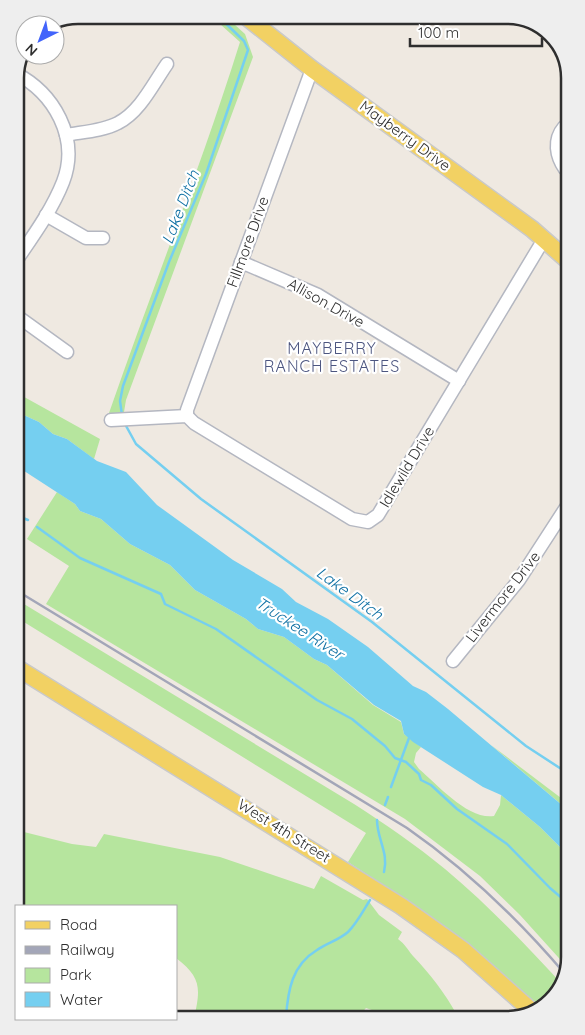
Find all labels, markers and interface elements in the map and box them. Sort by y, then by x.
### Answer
north arrow [15,15,65,65]
scale bar [410,15,542,47]
text: 100 m [418,23,459,42]
text: N [21,40,41,60]
street label: Mayberry Drive [356,96,455,175]
water label: Lake Ditch [157,166,204,247]
street label: Fillmore Drive [222,194,273,290]
street label: Allison Drive [285,274,368,331]
district label: MAYBERRY RANCH ESTATES [264,338,400,376]
street label: Idlewild Drive [375,423,438,511]
street label: Livermore Drive [461,547,544,646]
water label: Lake Ditch [313,562,388,624]
water label: Truckee River [252,592,349,665]
street label: West 4th Street [234,795,334,867]
legend [15,905,178,1020]
text: Road [60,915,97,934]
text: Railway [60,940,115,959]
text: Park [60,965,92,984]
text: Water [60,990,103,1009]

